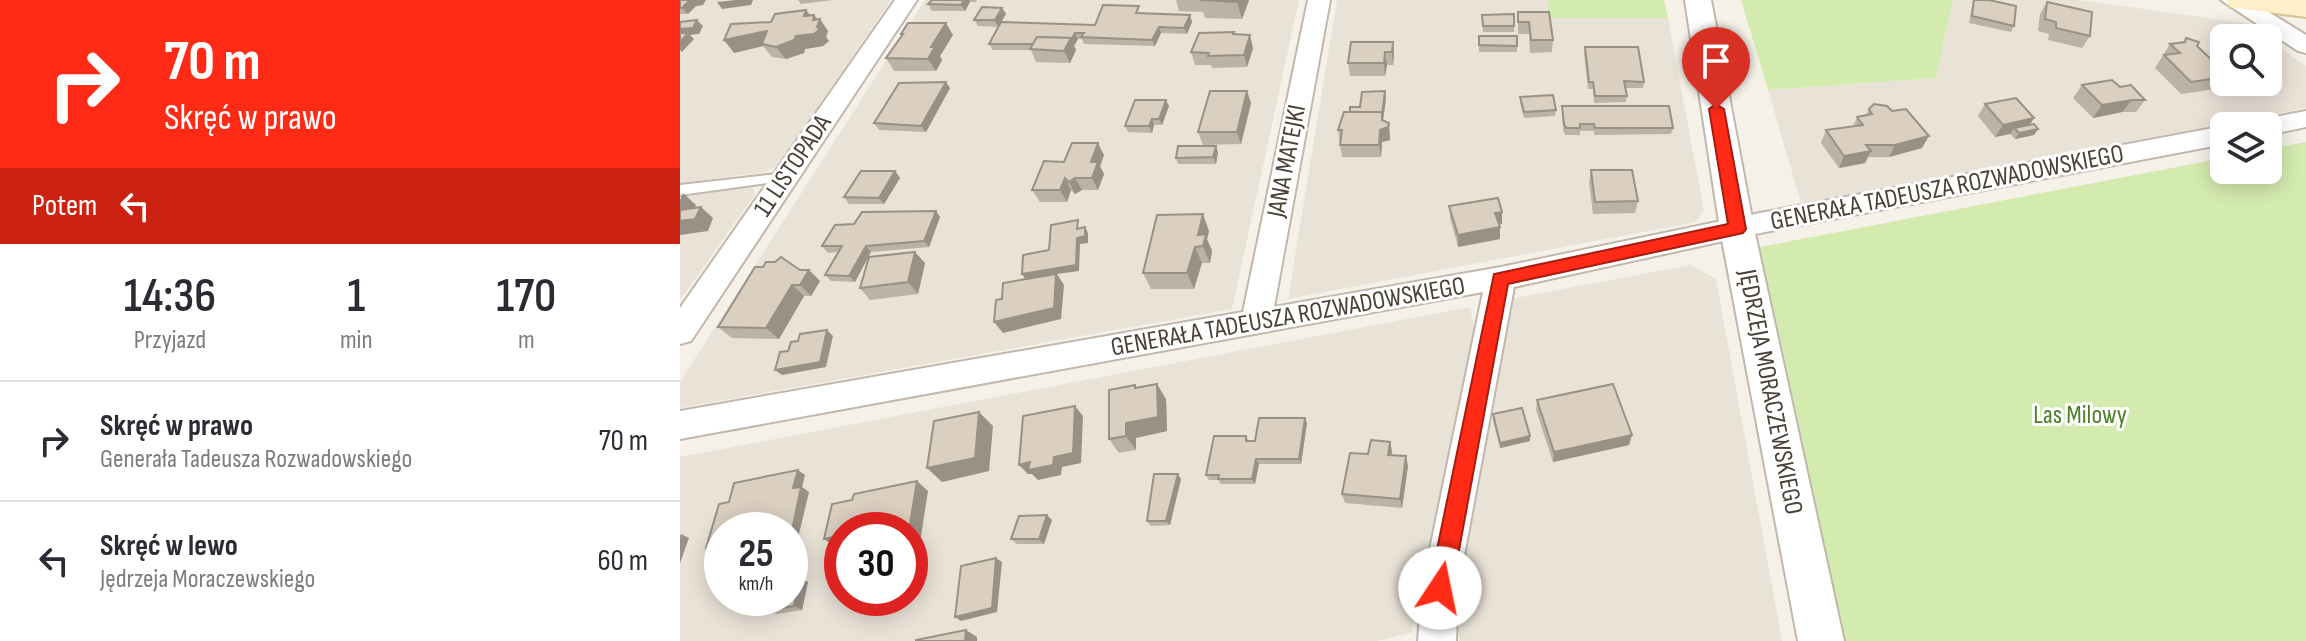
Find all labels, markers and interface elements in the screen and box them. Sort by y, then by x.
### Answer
map controls [2210,24,2282,184]
button: search [2210,24,2282,96]
pin [1682,27,1750,109]
text: 70 m [164,29,261,96]
icon: right [32,32,136,136]
icon: arrive [1694,39,1738,83]
text: Skręć w prawo [164,97,337,140]
street label: JANA MATEJKI [1261,102,1313,221]
street label: 11 LISTOPADA [748,108,839,223]
button: layers [2210,112,2282,184]
street label: GENERAŁA TADEUSZA ROZWADOWSKIEGO [1768,139,2126,237]
icon: left [113,184,157,228]
text: Potem [32,188,97,224]
street label: JĘDRZEJA MORACZEWSKIEGO [1731,266,1809,517]
text: 14:36 [124,268,216,325]
text: 1 [347,268,365,325]
text: 170 [496,268,556,325]
street label: GENERAŁA TADEUSZA ROZWADOWSKIEGO [1108,271,1468,363]
text: Przyjazd [134,325,206,356]
text: min [340,325,373,356]
text: m [518,325,535,356]
park label: Las Milowy [2033,400,2127,431]
text: Skręć w prawo [100,408,253,444]
icon: right [32,419,76,463]
text: 70 m [599,423,648,459]
text: Generała Tadeusza Rozwadowskiego [100,444,412,475]
speed limit sign: 30 [824,512,928,616]
text: Skręć w lewo [100,528,238,564]
text: 25 [738,530,774,578]
icon: left [32,539,76,583]
text: 60 m [597,543,648,579]
position arrow [1398,546,1482,630]
text: Jędrzeja Moraczewskiego [100,564,315,595]
text: km/h [739,572,773,596]

